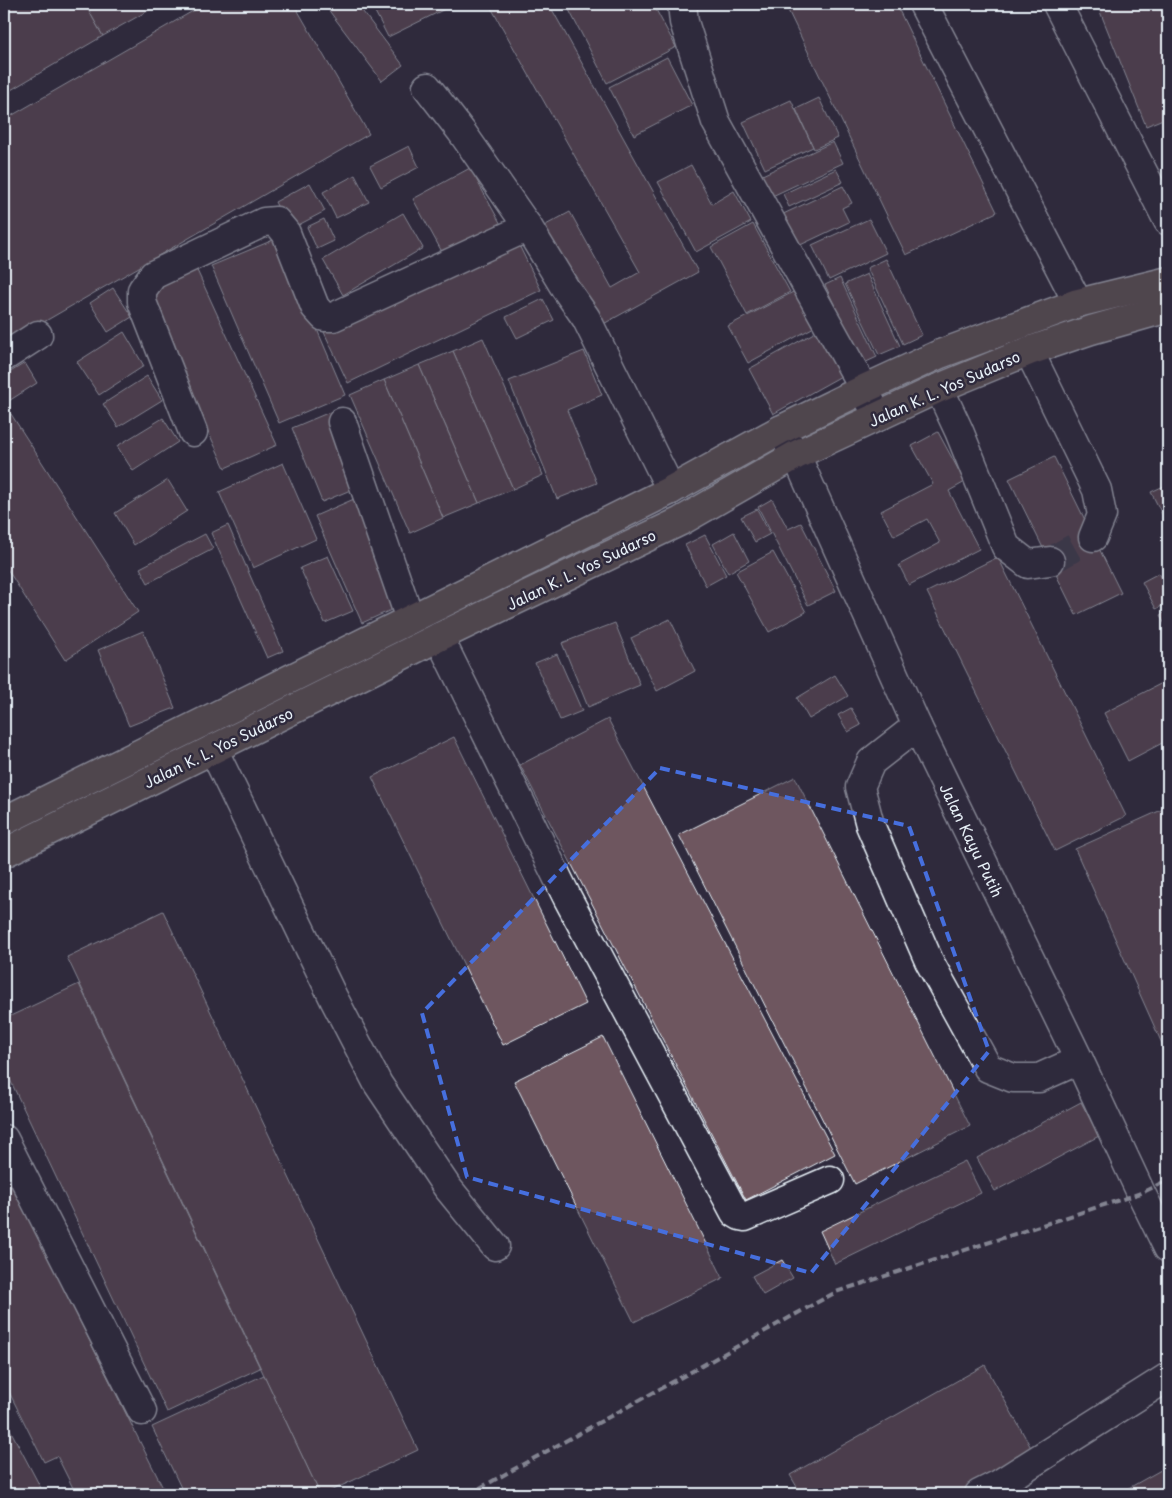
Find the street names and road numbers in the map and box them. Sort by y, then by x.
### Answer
street label: Jalan K. L. Yos Sudarso [865,344,1023,432]
street label: Jalan K. L. Yos Sudarso [502,523,660,615]
street label: Jalan K. L. Yos Sudarso [139,701,297,793]
street label: Jalan Kayu Putih [934,779,1010,901]

